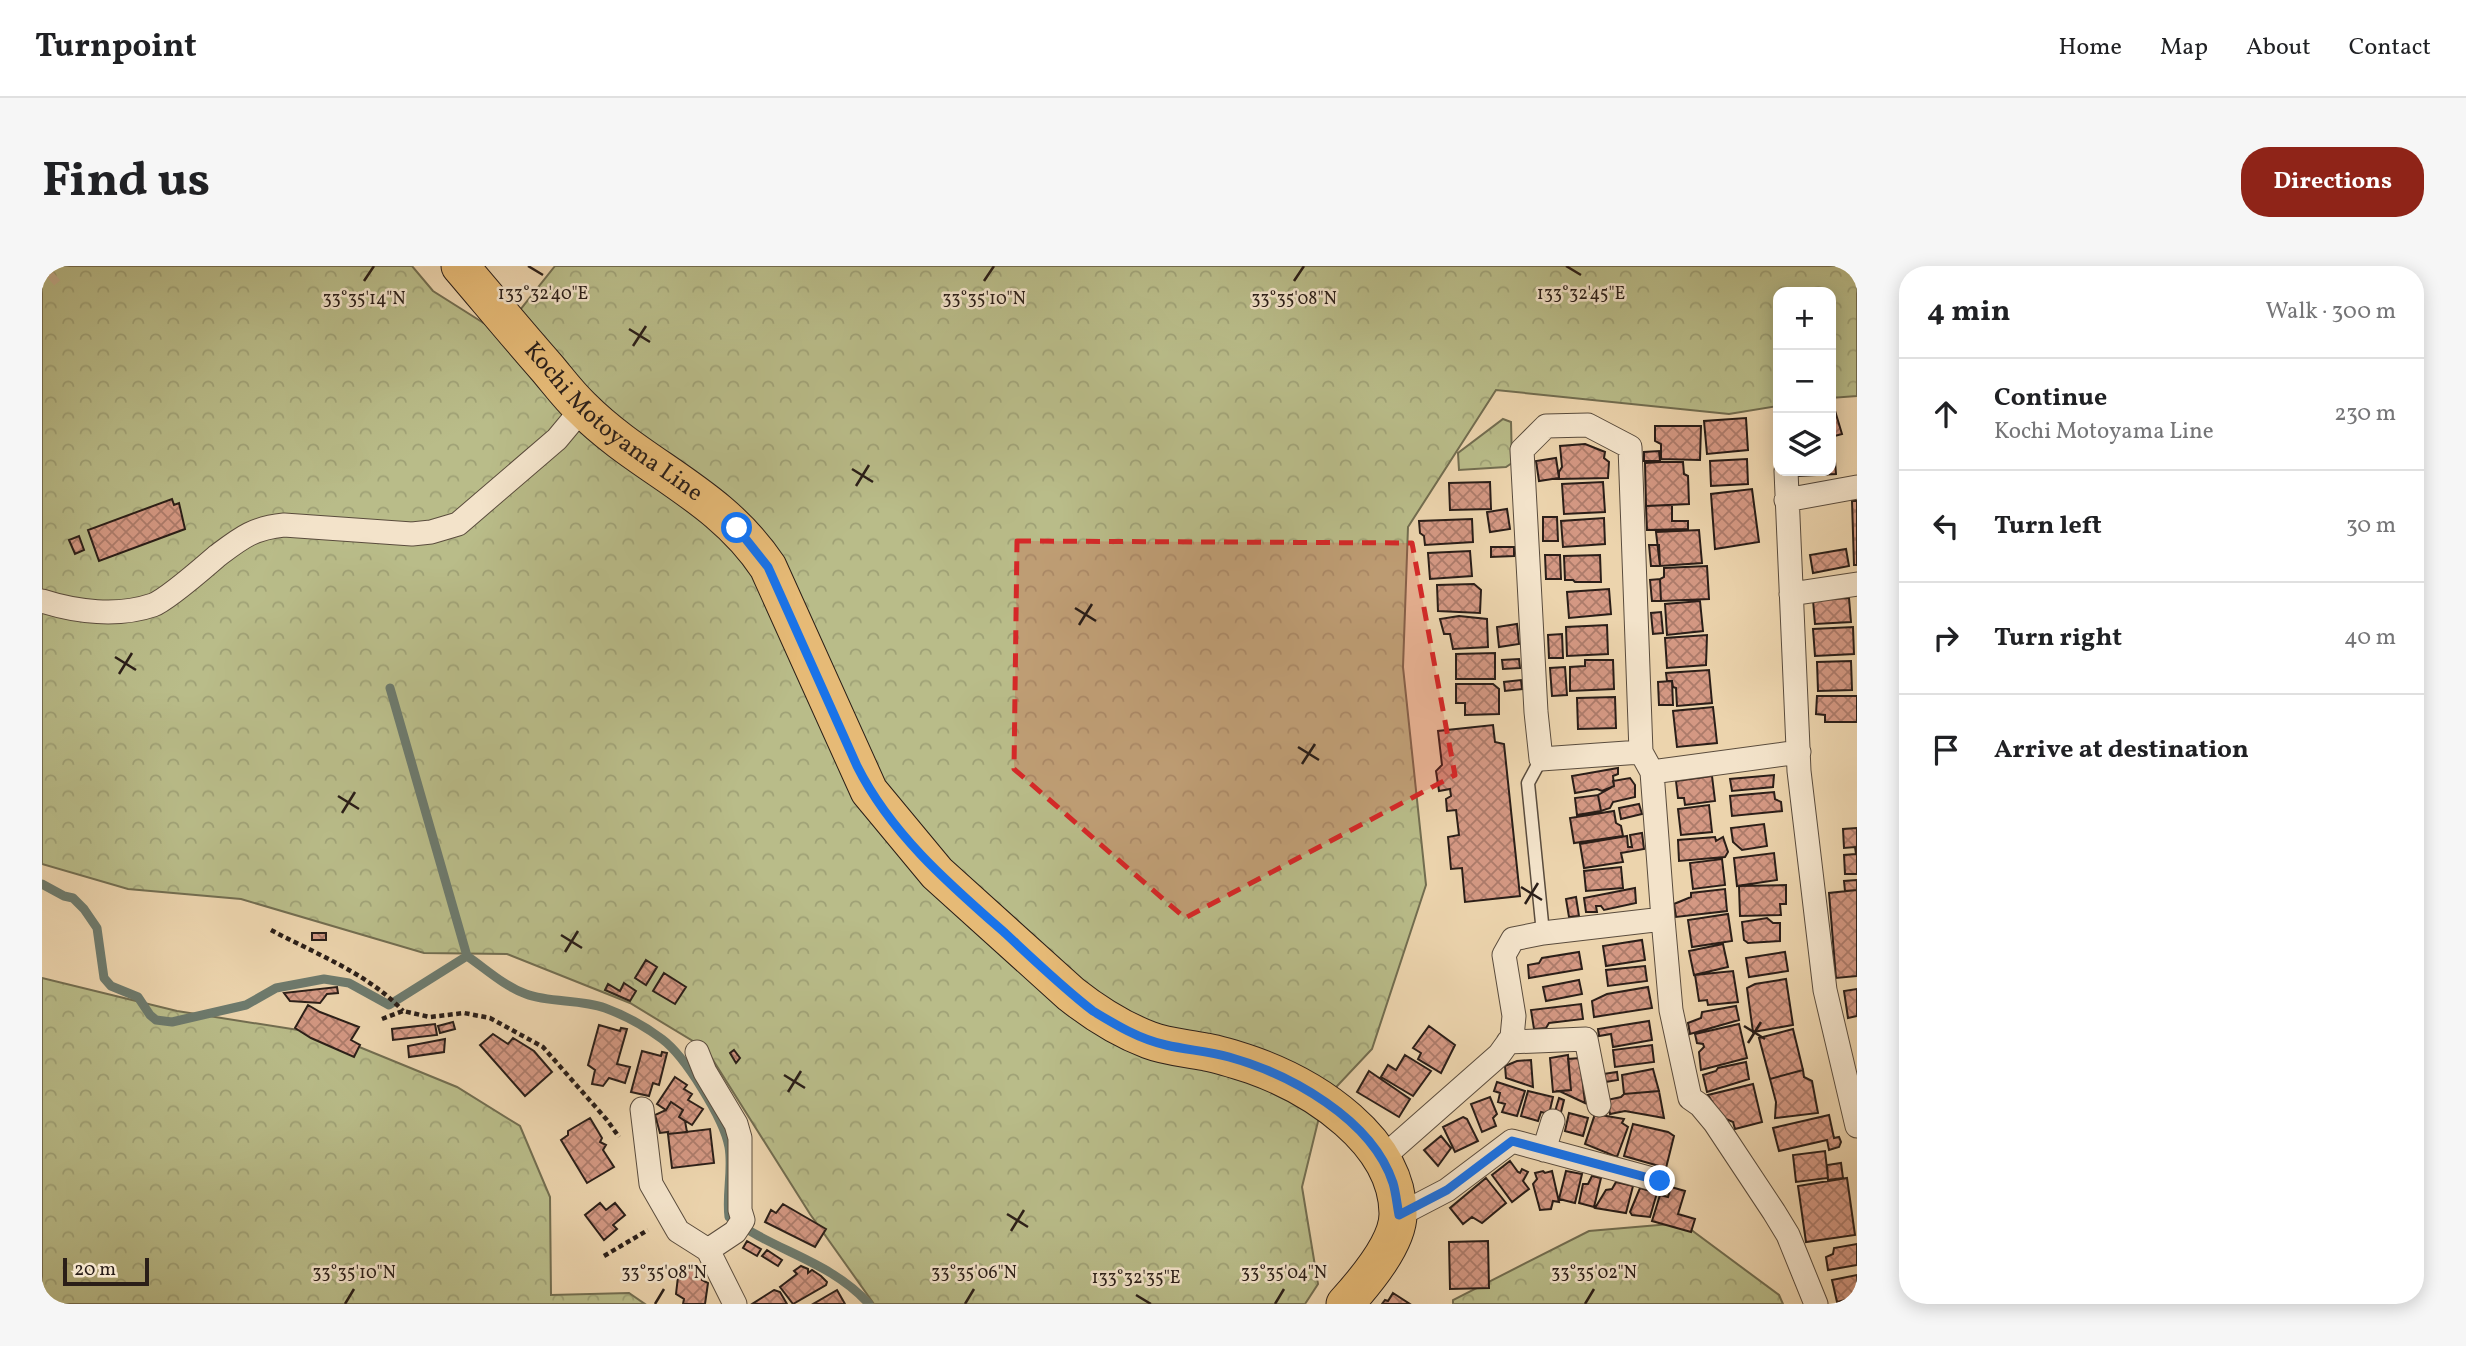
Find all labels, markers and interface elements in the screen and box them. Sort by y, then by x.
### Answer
text: Turnpoint [35,25,197,71]
text: Home [2058,31,2122,65]
text: Map [2160,31,2208,65]
text: About [2246,31,2311,65]
text: Contact [2349,31,2431,65]
button: Directions [2241,147,2424,217]
text: Find us [42,148,210,217]
text: 133°32'40"E [498,282,588,307]
text: 133°32'45"E [1537,282,1625,307]
text: 33°35'14"N [322,287,406,312]
text: 33°35'10"N [942,287,1026,312]
text: 33°35'08"N [1251,287,1337,312]
map controls [1773,287,1836,476]
button: + [1773,287,1836,350]
text: 4 min [1927,291,2011,333]
text: Walk · 300 m [2266,296,2396,328]
street label: Kochi Motoyama Line [515,335,709,511]
button: − [1773,350,1836,413]
text: Continue [1994,380,2107,416]
icon: ahead [1927,395,1965,433]
text: 230 m [2334,398,2396,430]
button: layers [1773,413,1836,476]
text: Kochi Motoyama Line [1994,416,2214,448]
icon: left [1927,507,1965,545]
text: Turn left [1994,508,2102,544]
text: 30 m [2346,510,2396,542]
route start [721,512,752,543]
icon: right [1927,619,1965,657]
text: Turn right [1994,620,2122,656]
text: 40 m [2344,622,2396,654]
icon: arrive [1927,731,1965,769]
text: Arrive at destination [1994,732,2249,768]
route end [1644,1165,1675,1196]
scale bar [63,1255,149,1287]
text: 20 m [74,1257,116,1283]
text: 33°35'10"N [312,1261,396,1286]
text: 33°35'08"N [621,1261,707,1286]
text: 33°35'06"N [931,1261,1017,1286]
text: 33°35'04"N [1241,1261,1327,1286]
text: 33°35'02"N [1551,1261,1637,1286]
text: 133°32'35"E [1091,1266,1181,1291]

